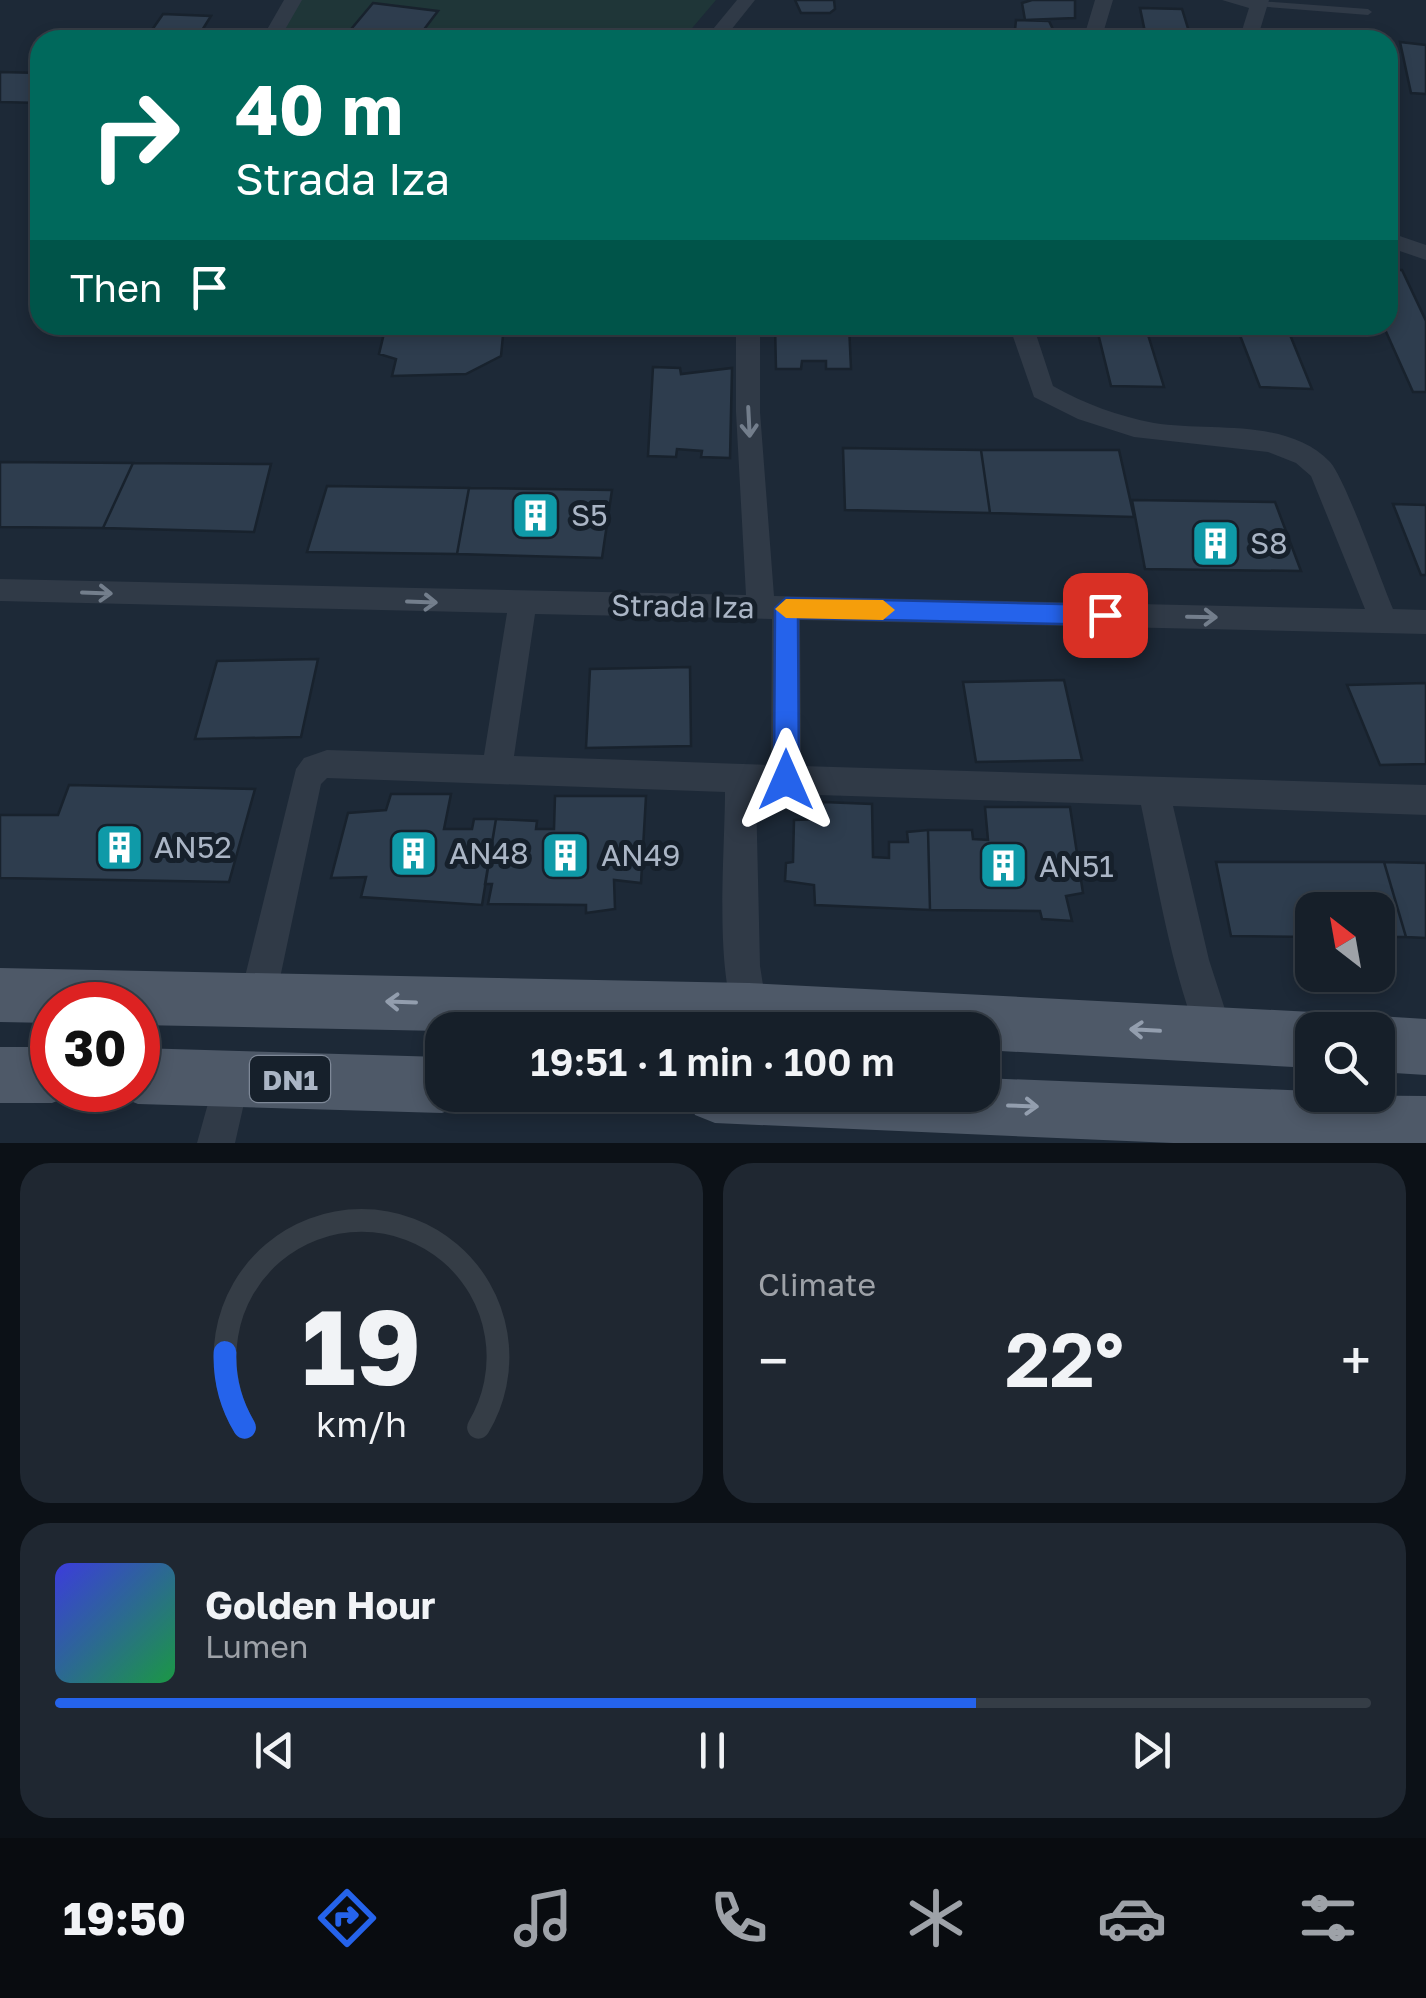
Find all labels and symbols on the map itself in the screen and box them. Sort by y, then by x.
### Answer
one-way arrow [740,406,759,438]
building icon: S5 [510,489,562,541]
place label: S5 [571,497,608,533]
building icon: S8 [1189,517,1241,569]
place label: S8 [1250,525,1288,561]
pin [1063,573,1148,658]
one-way arrow [81,583,113,602]
street label: Strada Iza [611,587,755,625]
one-way arrow [406,592,438,611]
one-way arrow [1186,608,1218,627]
position arrow [734,728,838,832]
building icon: AN52 [93,821,145,873]
building icon: AN48 [388,827,440,879]
place label: AN52 [154,829,232,865]
building icon: AN49 [540,829,592,881]
place label: AN48 [449,835,529,871]
place label: AN49 [601,837,680,873]
building icon: AN51 [978,840,1030,892]
place label: AN51 [1039,848,1114,884]
north arrow [1295,892,1395,992]
speed limit sign: 30 [30,982,160,1112]
one-way arrow [385,992,417,1011]
one-way arrow [1130,1020,1162,1039]
road number: DN1 [250,1056,330,1102]
one-way arrow [1006,1097,1038,1116]

